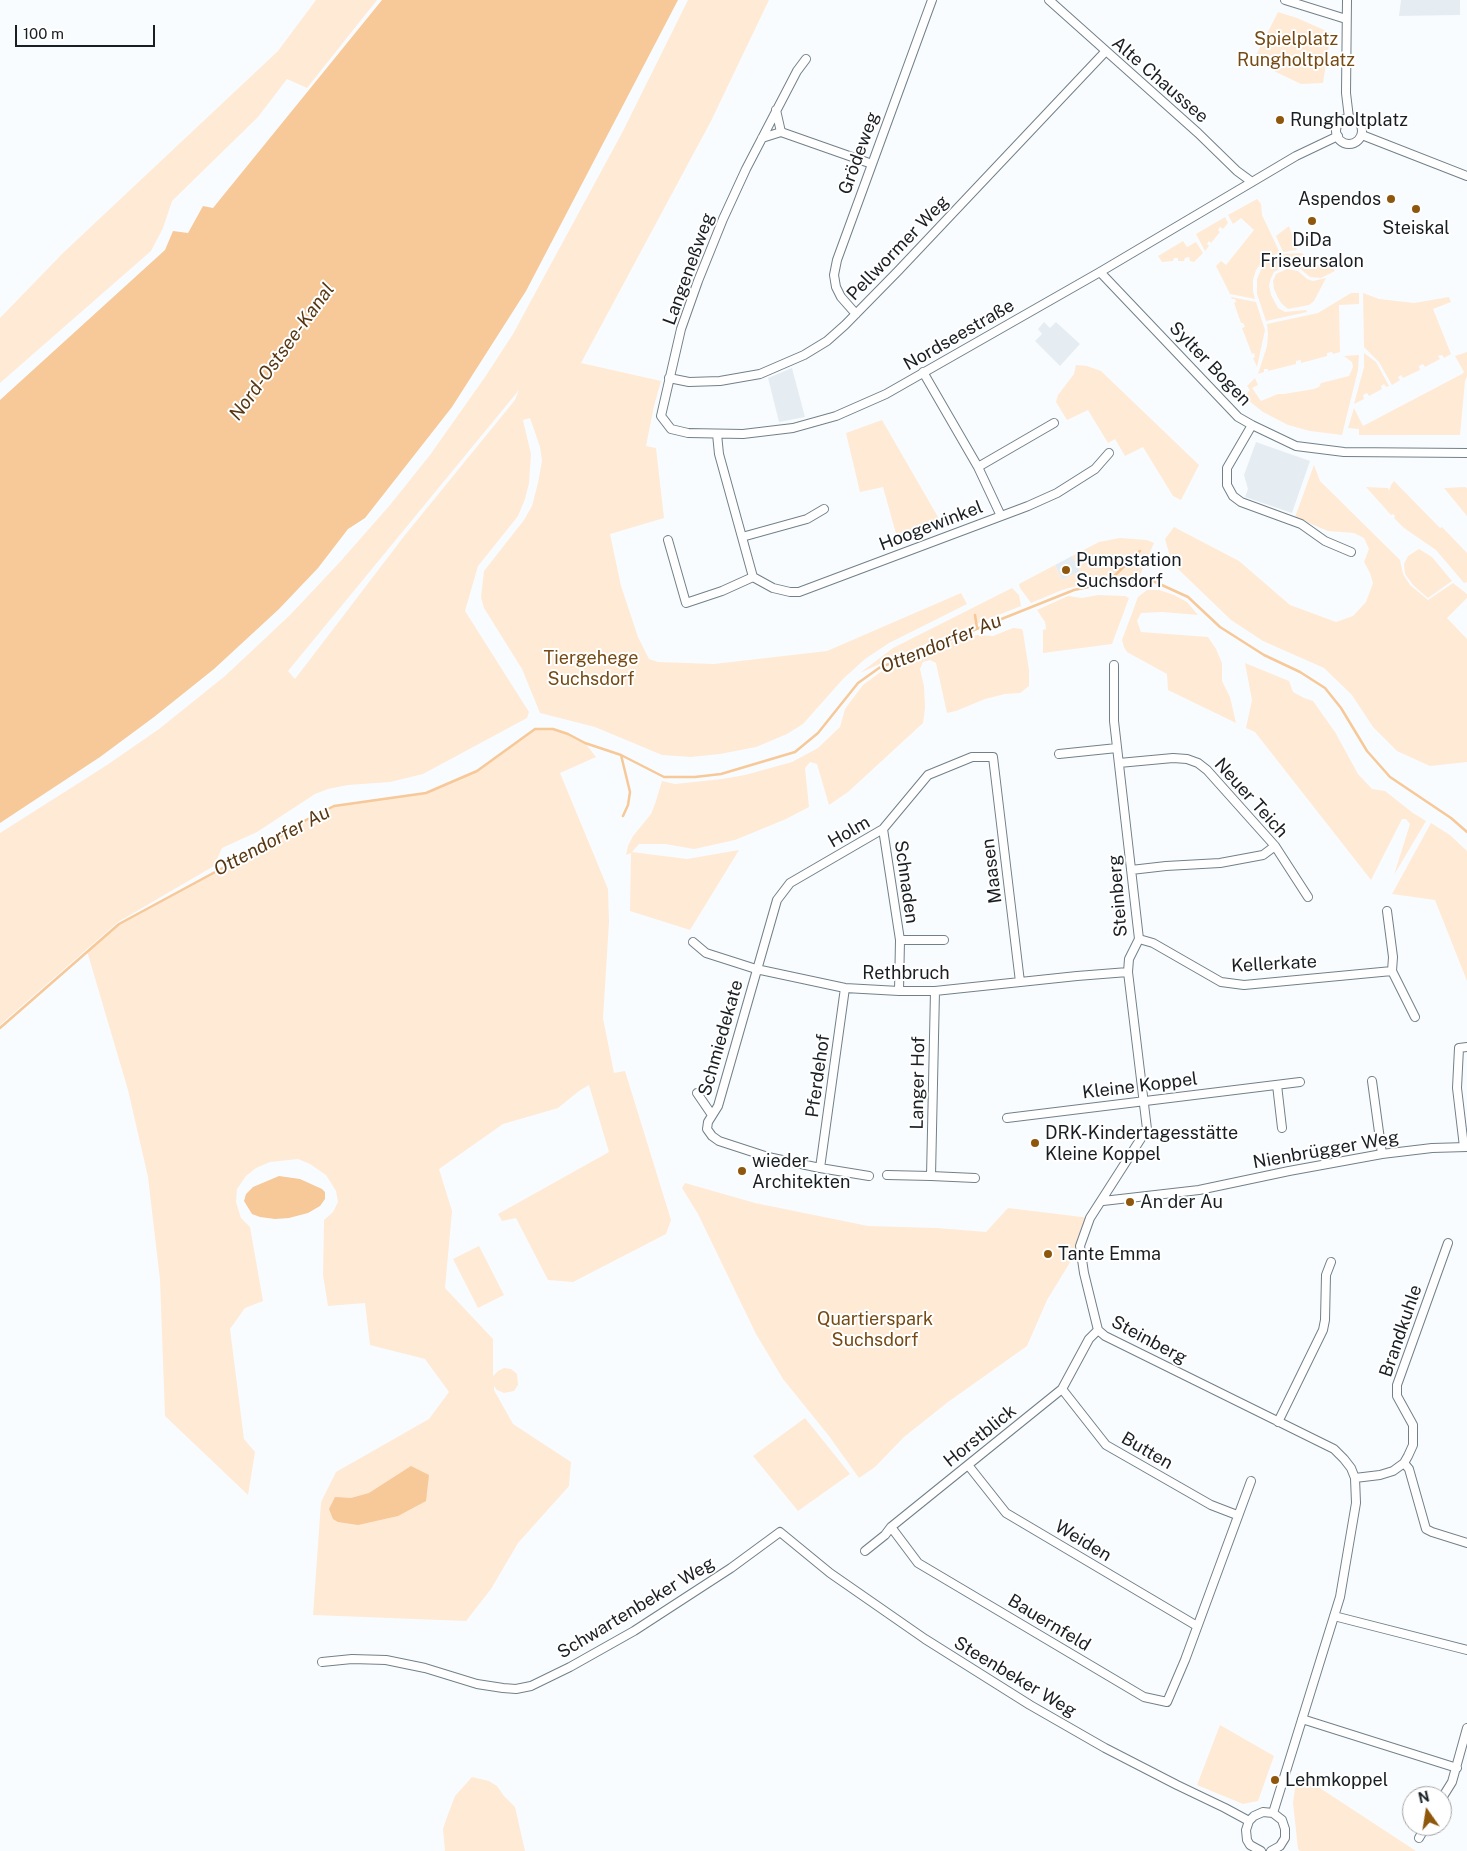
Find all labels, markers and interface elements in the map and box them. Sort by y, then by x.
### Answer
scale bar [18,15,158,47]
text: 100 m [23,25,64,42]
park label: Spielplatz Rungholtplatz [1237,28,1355,70]
street label: Alte Chaussee [1107,32,1213,128]
street label: Grödeweg [834,109,884,197]
place label: Rungholtplatz [1290,109,1408,131]
marker: Rungholtplatz [1274,114,1286,126]
place label: Aspendos [1298,188,1381,210]
street label: Pellwormer Weg [842,191,954,305]
marker: Aspendos [1385,193,1397,205]
marker: Steiskal [1410,203,1422,215]
street label: Langeneßweg [659,210,719,328]
marker: DiDa Friseursalon [1306,215,1318,227]
place label: Steiskal [1382,217,1450,239]
place label: DiDa Friseursalon [1260,229,1364,272]
water label: Nord-Ostsee-Kanal [225,279,339,425]
street label: Nordseestraße [900,295,1018,375]
street label: Sylter Bogen [1164,317,1256,411]
street label: Hoogewinkel [876,496,986,556]
place label: Pumpstation Suchsdorf [1076,549,1182,592]
marker: Pumpstation Suchsdorf [1060,564,1072,576]
water label: Ottendorfer Au [877,609,1005,679]
park label: Tiergehege Suchsdorf [544,647,638,690]
street label: Neuer Teich [1210,754,1292,842]
water label: Ottendorfer Au [210,801,334,881]
street label: Holm [824,811,874,853]
street label: Maasen [977,837,1007,905]
street label: Schnaden [889,839,923,925]
street label: Steinberg [1104,854,1132,938]
street label: Kellerkate [1231,951,1317,977]
street label: Rethbruch [862,962,950,984]
street label: Schmiedekate [694,978,748,1098]
street label: Pferdehof [801,1033,835,1119]
street label: Langer Hof [906,1036,930,1130]
street label: Kleine Koppel [1081,1068,1199,1104]
place label: DRK-Kindertagesstätte Kleine Koppel [1045,1122,1238,1164]
street label: Nienbrügger Weg [1251,1127,1401,1173]
marker: DRK-Kindertagesstätte Kleine Koppel [1029,1137,1041,1149]
place label: wieder Architekten [752,1150,850,1192]
marker: wieder Architekten [736,1165,748,1177]
place label: An der Au [1140,1191,1223,1213]
marker: An der Au [1124,1196,1136,1208]
place label: Tante Emma [1058,1243,1161,1265]
marker: Tante Emma [1042,1248,1054,1260]
street label: Brandkuhle [1375,1282,1427,1380]
park label: Quartierspark Suchsdorf [817,1308,933,1350]
street label: Steinberg [1108,1311,1190,1369]
street label: Horstblick [939,1400,1021,1472]
street label: Butten [1117,1428,1177,1474]
street label: Weiden [1051,1516,1115,1566]
street label: Schwartenbeker Weg [553,1552,719,1664]
street label: Bauernfeld [1004,1590,1094,1656]
street label: Steenbeker Weg [950,1632,1080,1722]
place label: Lehmkoppel [1285,1769,1388,1791]
marker: Lehmkoppel [1269,1774,1281,1786]
north arrow [1402,1786,1452,1836]
text: N [1417,1788,1431,1806]

